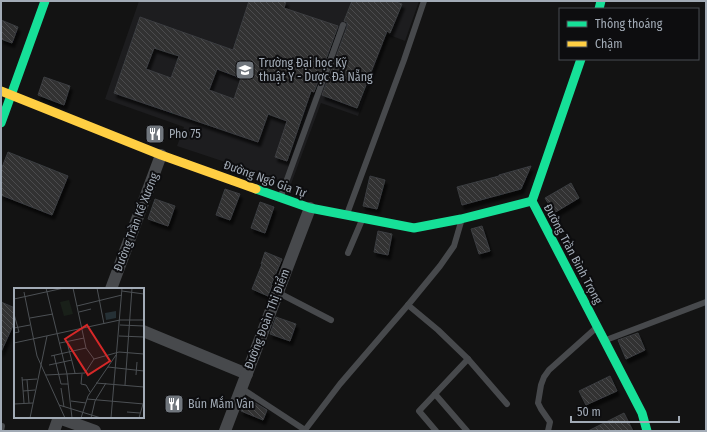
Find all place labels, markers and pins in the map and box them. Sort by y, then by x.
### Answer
place label: Trường Đại học Kỹ thuật Y - Dược Đà Nẵng [259,56,373,84]
school or university icon: Trường Đại học Kỹ thuật Y - Dược Đà Nẵng [234,59,256,81]
restaurant icon: Pho 75 [144,123,166,145]
place label: Pho 75 [169,127,201,141]
restaurant icon: Bún Mắm Vân [163,393,185,415]
place label: Bún Mắm Vân [188,395,254,411]

